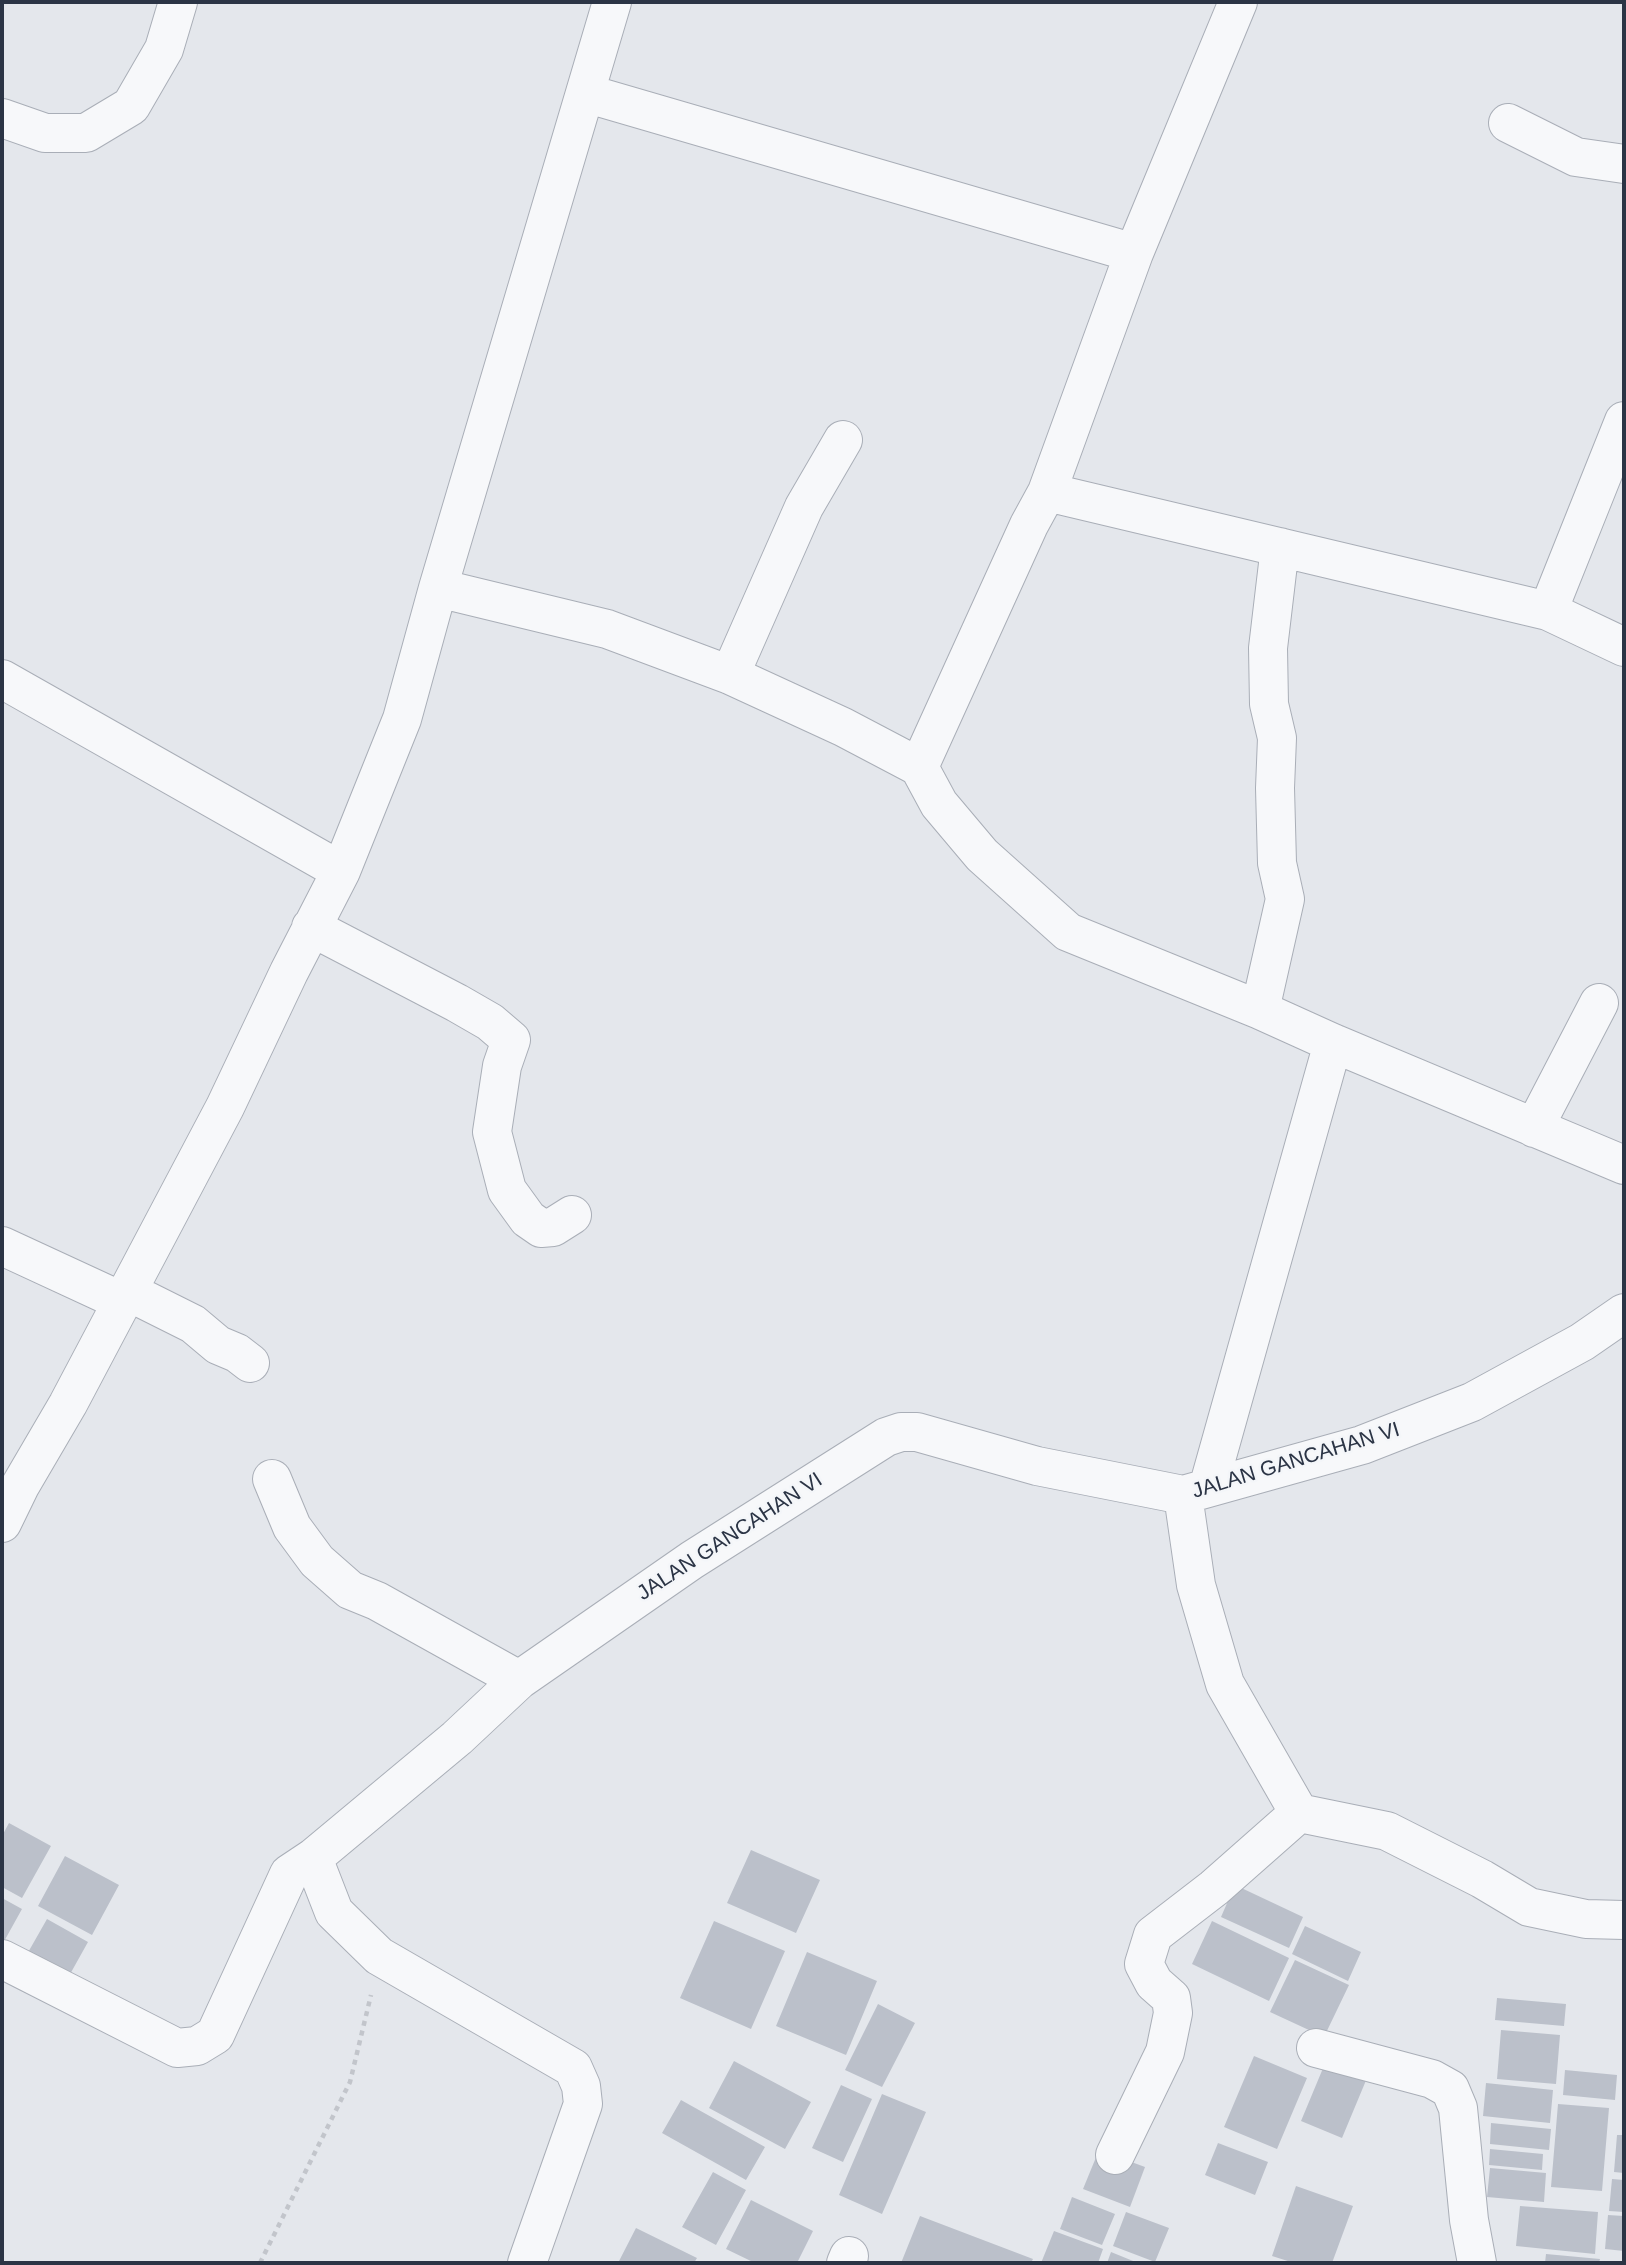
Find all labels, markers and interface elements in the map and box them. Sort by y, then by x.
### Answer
street label: JALAN GANCAHAN VI [1189,1417,1403,1505]
street label: JALAN GANCAHAN VI [633,1468,827,1606]

